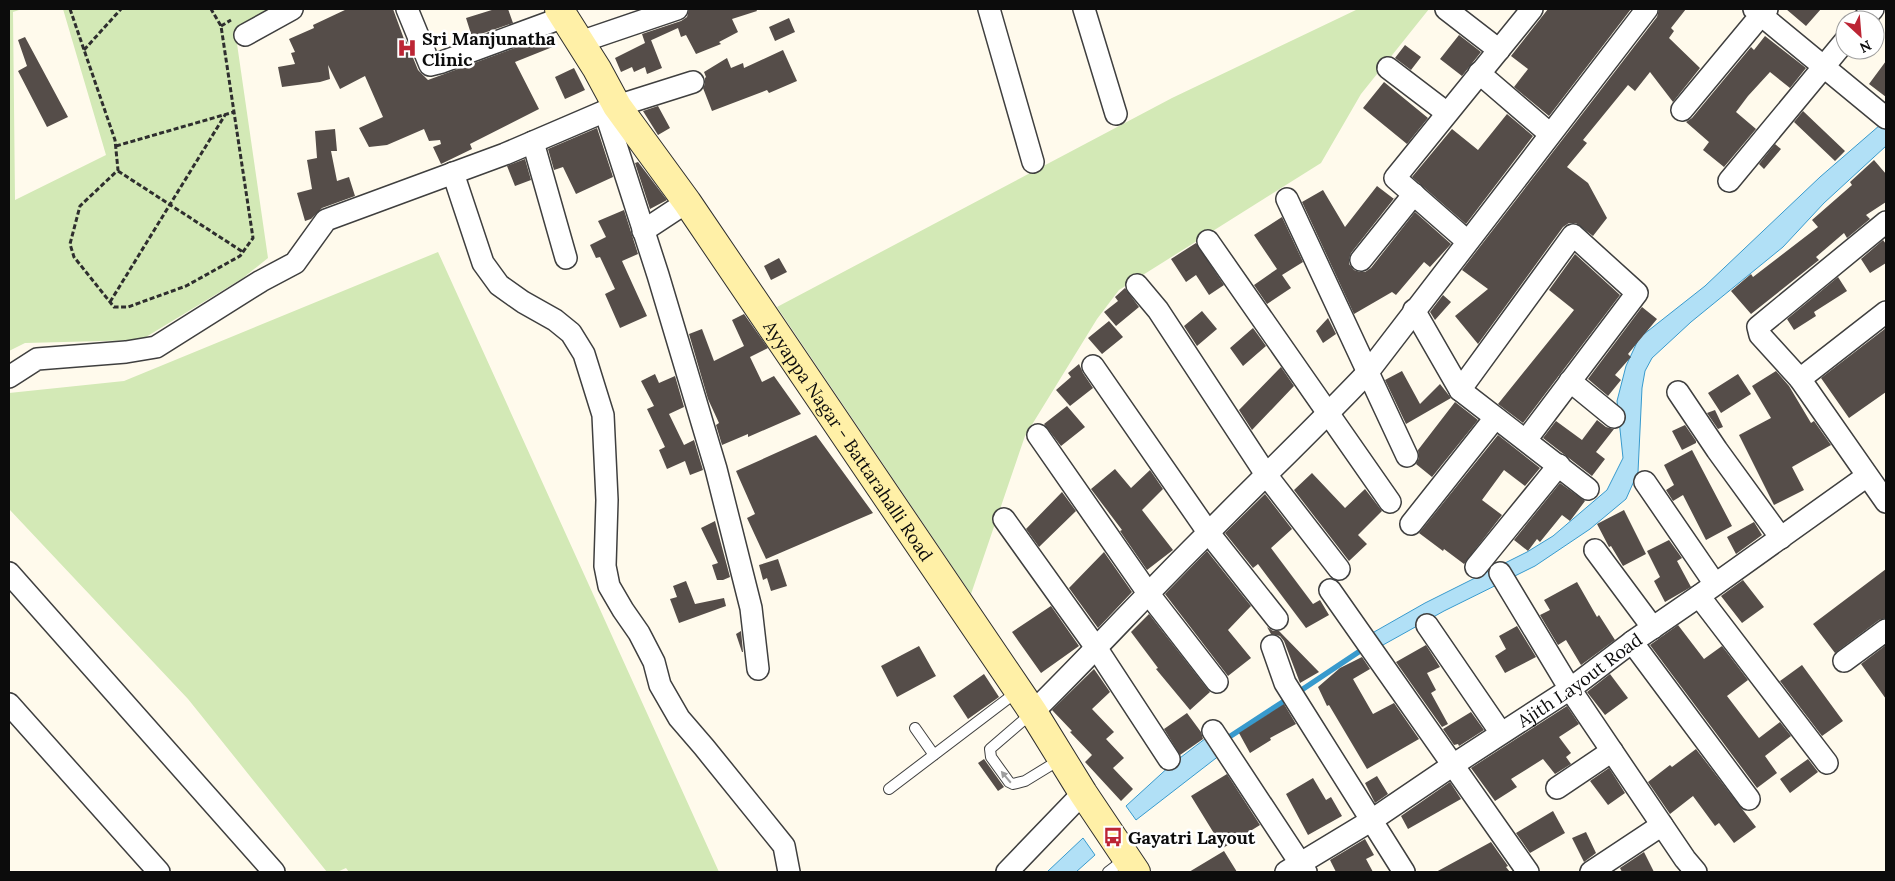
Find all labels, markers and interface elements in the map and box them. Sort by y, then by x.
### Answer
north arrow [1835,10,1885,60]
place label: Sri Manjunatha Clinic [422,27,556,71]
text: N [1857,36,1875,57]
hospital icon: Sri Manjunatha Clinic [396,37,418,59]
street label: Ayyappa Nagar - Battarahalli Road [758,315,939,565]
street label: Ajith Layout Road [1512,627,1646,732]
one-way arrow [1000,771,1011,784]
bus stop icon: Gayatri Layout [1102,826,1124,848]
place label: Gayatri Layout [1128,826,1256,849]

